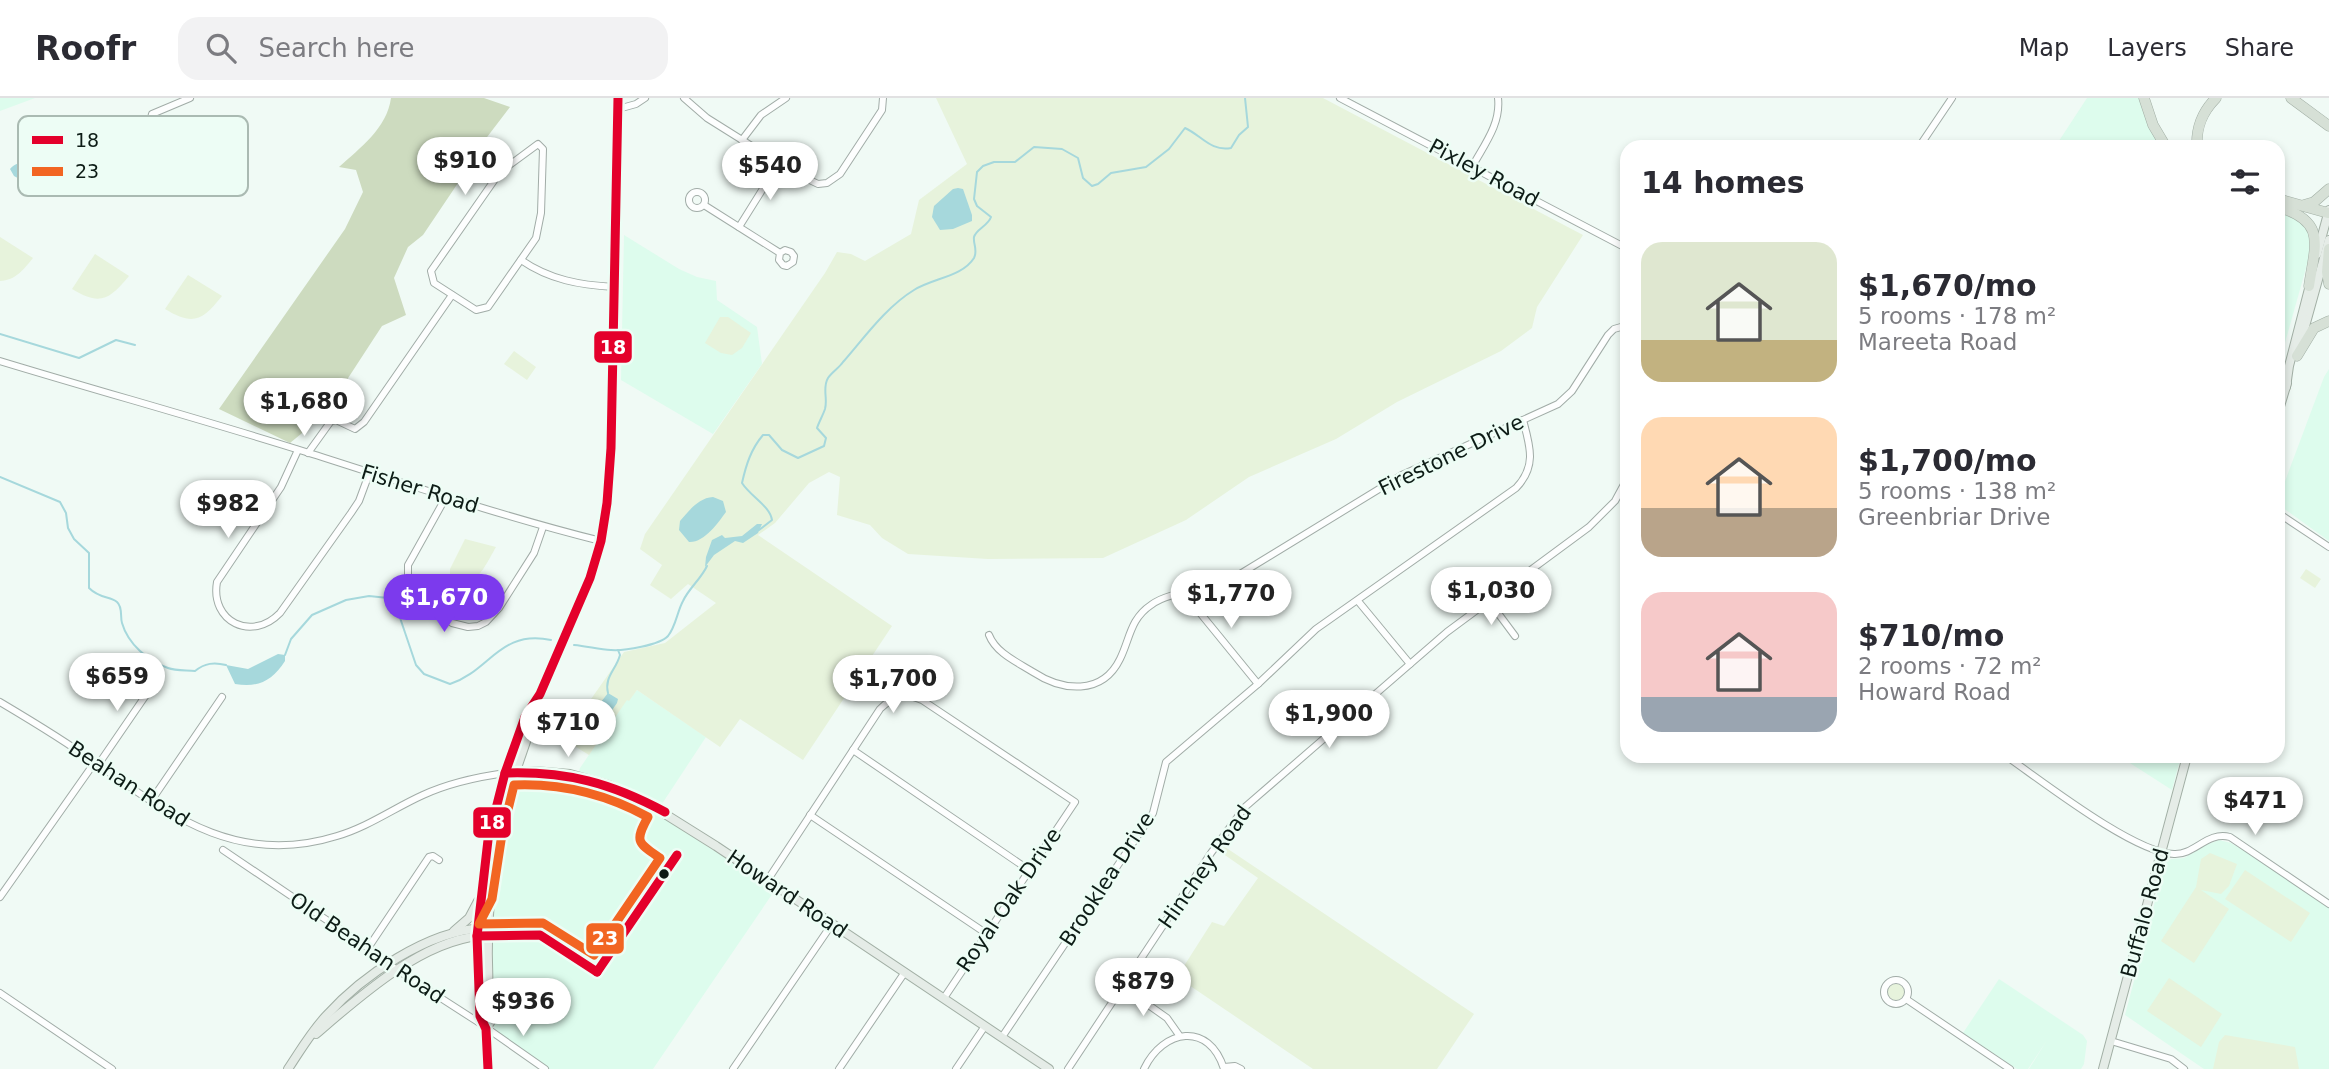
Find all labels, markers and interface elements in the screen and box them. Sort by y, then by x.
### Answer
search box [178,17,668,80]
text: Roofr [35,29,136,68]
icon: search [202,29,240,67]
text: Search here [258,33,415,63]
text: Map [2019,34,2069,62]
text: Layers [2107,34,2187,62]
text: Share [2225,34,2294,62]
legend [18,116,248,196]
text: 18 [75,129,99,151]
street label: Pixley Road [1425,134,1543,212]
pin: $910 [424,138,506,197]
pin: $540 [729,142,811,202]
text: $910 [433,147,497,173]
text: $540 [738,152,802,178]
text: 23 [75,160,99,182]
icon: filters [2226,163,2264,201]
text: 14 homes [1641,165,1805,200]
text: $1,670/mo [1858,268,2037,303]
icon: home [1697,270,1781,354]
text: 5 rooms · 178 m² [1858,303,2056,329]
text: Mareeta Road [1858,329,2017,355]
line badge: 18 [593,330,633,364]
text: 18 [600,336,626,358]
pin: $1,680 [247,378,361,438]
text: $1,680 [260,388,348,414]
street label: Firestone Drive [1375,409,1527,501]
text: $1,700/mo [1858,443,2037,478]
icon: home [1697,445,1781,529]
street label: Fisher Road [358,460,482,518]
text: 5 rooms · 138 m² [1858,478,2056,504]
pin: $982 [187,480,269,540]
text: $982 [196,490,260,516]
text: Greenbriar Drive [1858,504,2050,530]
pin: $1,030 [1434,568,1548,627]
pin: $1,770 [1174,570,1288,630]
pin: $1,670 [387,574,501,634]
text: $1,030 [1447,577,1535,603]
text: $1,770 [1187,580,1275,606]
text: $1,670 [400,584,488,610]
text: $710/mo [1858,618,2004,653]
icon: home [1697,620,1781,704]
text: 2 rooms · 72 m² [1858,653,2042,679]
pin: $659 [76,654,158,713]
pin: $1,700 [836,656,950,715]
text: $659 [85,663,149,689]
text: $1,700 [849,665,937,691]
text: Howard Road [1858,679,2011,705]
pin: $1,900 [1272,690,1386,750]
pin: $710 [527,700,609,759]
text: $1,900 [1285,700,1373,726]
text: $710 [536,709,600,735]
street label: Beahan Road [64,736,194,832]
pin: $471 [2214,778,2296,837]
text: $471 [2223,787,2287,813]
street label: Hinchey Road [1154,801,1256,933]
line badge: 18 [472,806,512,839]
street label: Brooklea Drive [1055,808,1159,950]
text: 18 [479,811,505,833]
street label: Royal Oak Drive [952,823,1066,977]
street label: Howard Road [722,845,852,943]
street label: Buffalo Road [2116,846,2174,980]
unlabelled marker [657,867,671,881]
street label: Old Beahan Road [285,887,449,1009]
line badge: 23 [585,922,625,955]
text: 23 [592,927,618,949]
pin: $879 [1102,958,1184,1018]
text: $879 [1111,968,1175,994]
pin: $936 [482,978,564,1038]
text: $936 [491,988,555,1014]

